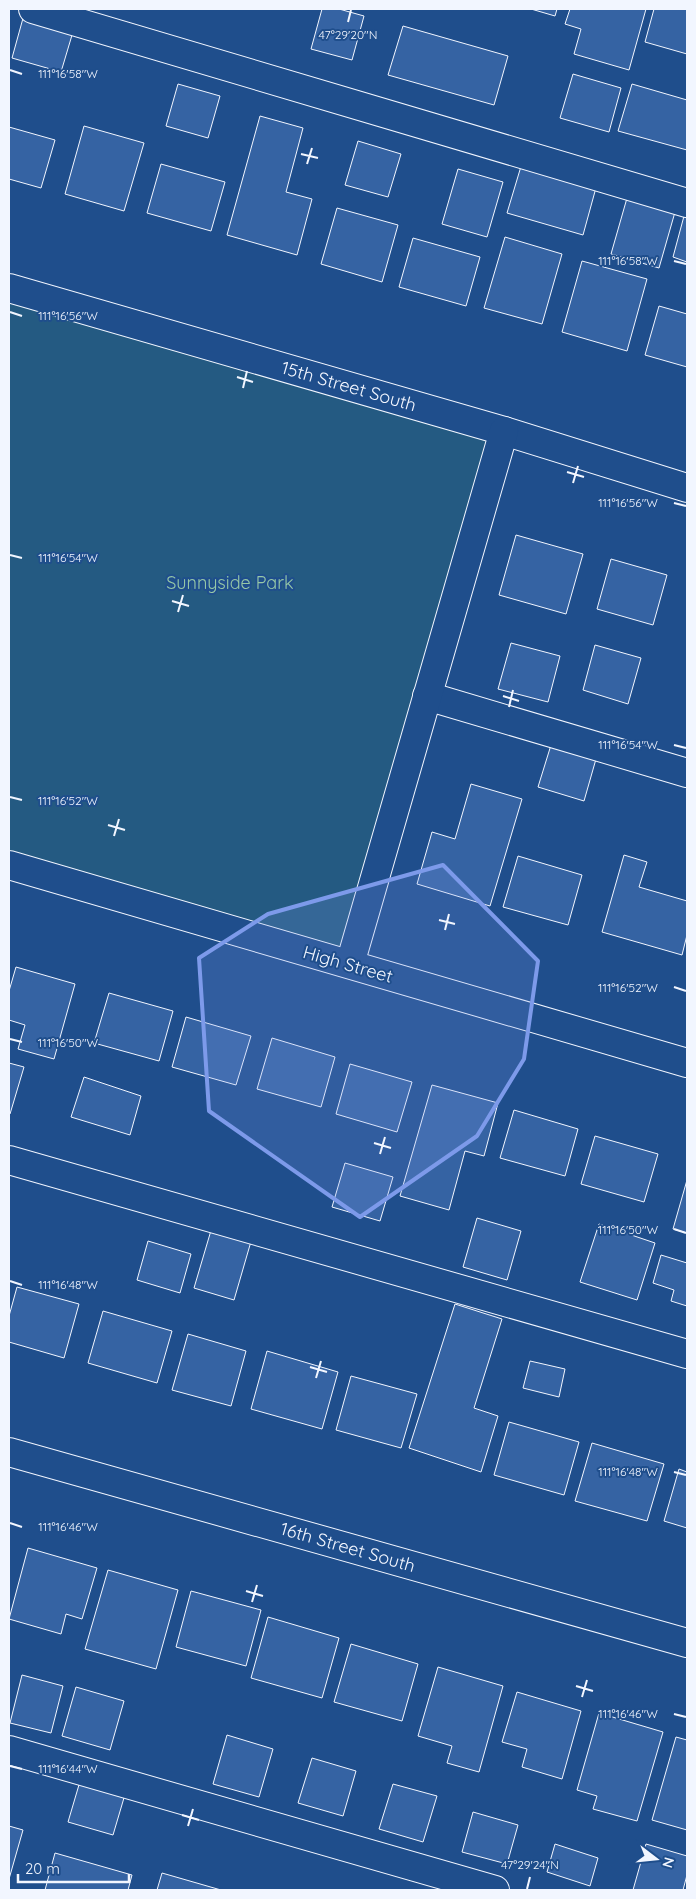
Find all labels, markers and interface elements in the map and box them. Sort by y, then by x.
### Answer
text: 47°29'20"N [319,27,377,42]
text: 111°16'58"W [38,66,98,81]
text: 111°16'58"W [598,253,658,268]
text: 111°16'56"W [38,308,98,323]
street label: 15th Street South [279,356,419,416]
text: 111°16'56"W [598,495,658,510]
text: 111°16'54"W [38,550,98,565]
park label: Sunnyside Park [166,571,294,594]
text: 111°16'54"W [598,737,658,752]
text: 111°16'52"W [38,793,98,808]
street label: High Street [300,940,396,988]
text: 111°16'52"W [598,980,658,995]
text: 111°16'50"W [38,1035,99,1050]
text: 111°16'50"W [598,1222,659,1237]
text: 111°16'48"W [38,1277,98,1292]
text: 111°16'48"W [598,1464,658,1479]
street label: 16th Street South [278,1517,418,1577]
text: 111°16'46"W [38,1519,98,1534]
text: 111°16'46"W [598,1706,658,1721]
text: 111°16'44"W [38,1761,98,1776]
north arrow [631,1834,681,1884]
scale bar [18,1852,129,1884]
text: N [658,1855,679,1870]
text: 47°29'24"N [501,1857,559,1872]
text: 20 m [25,1859,60,1878]

